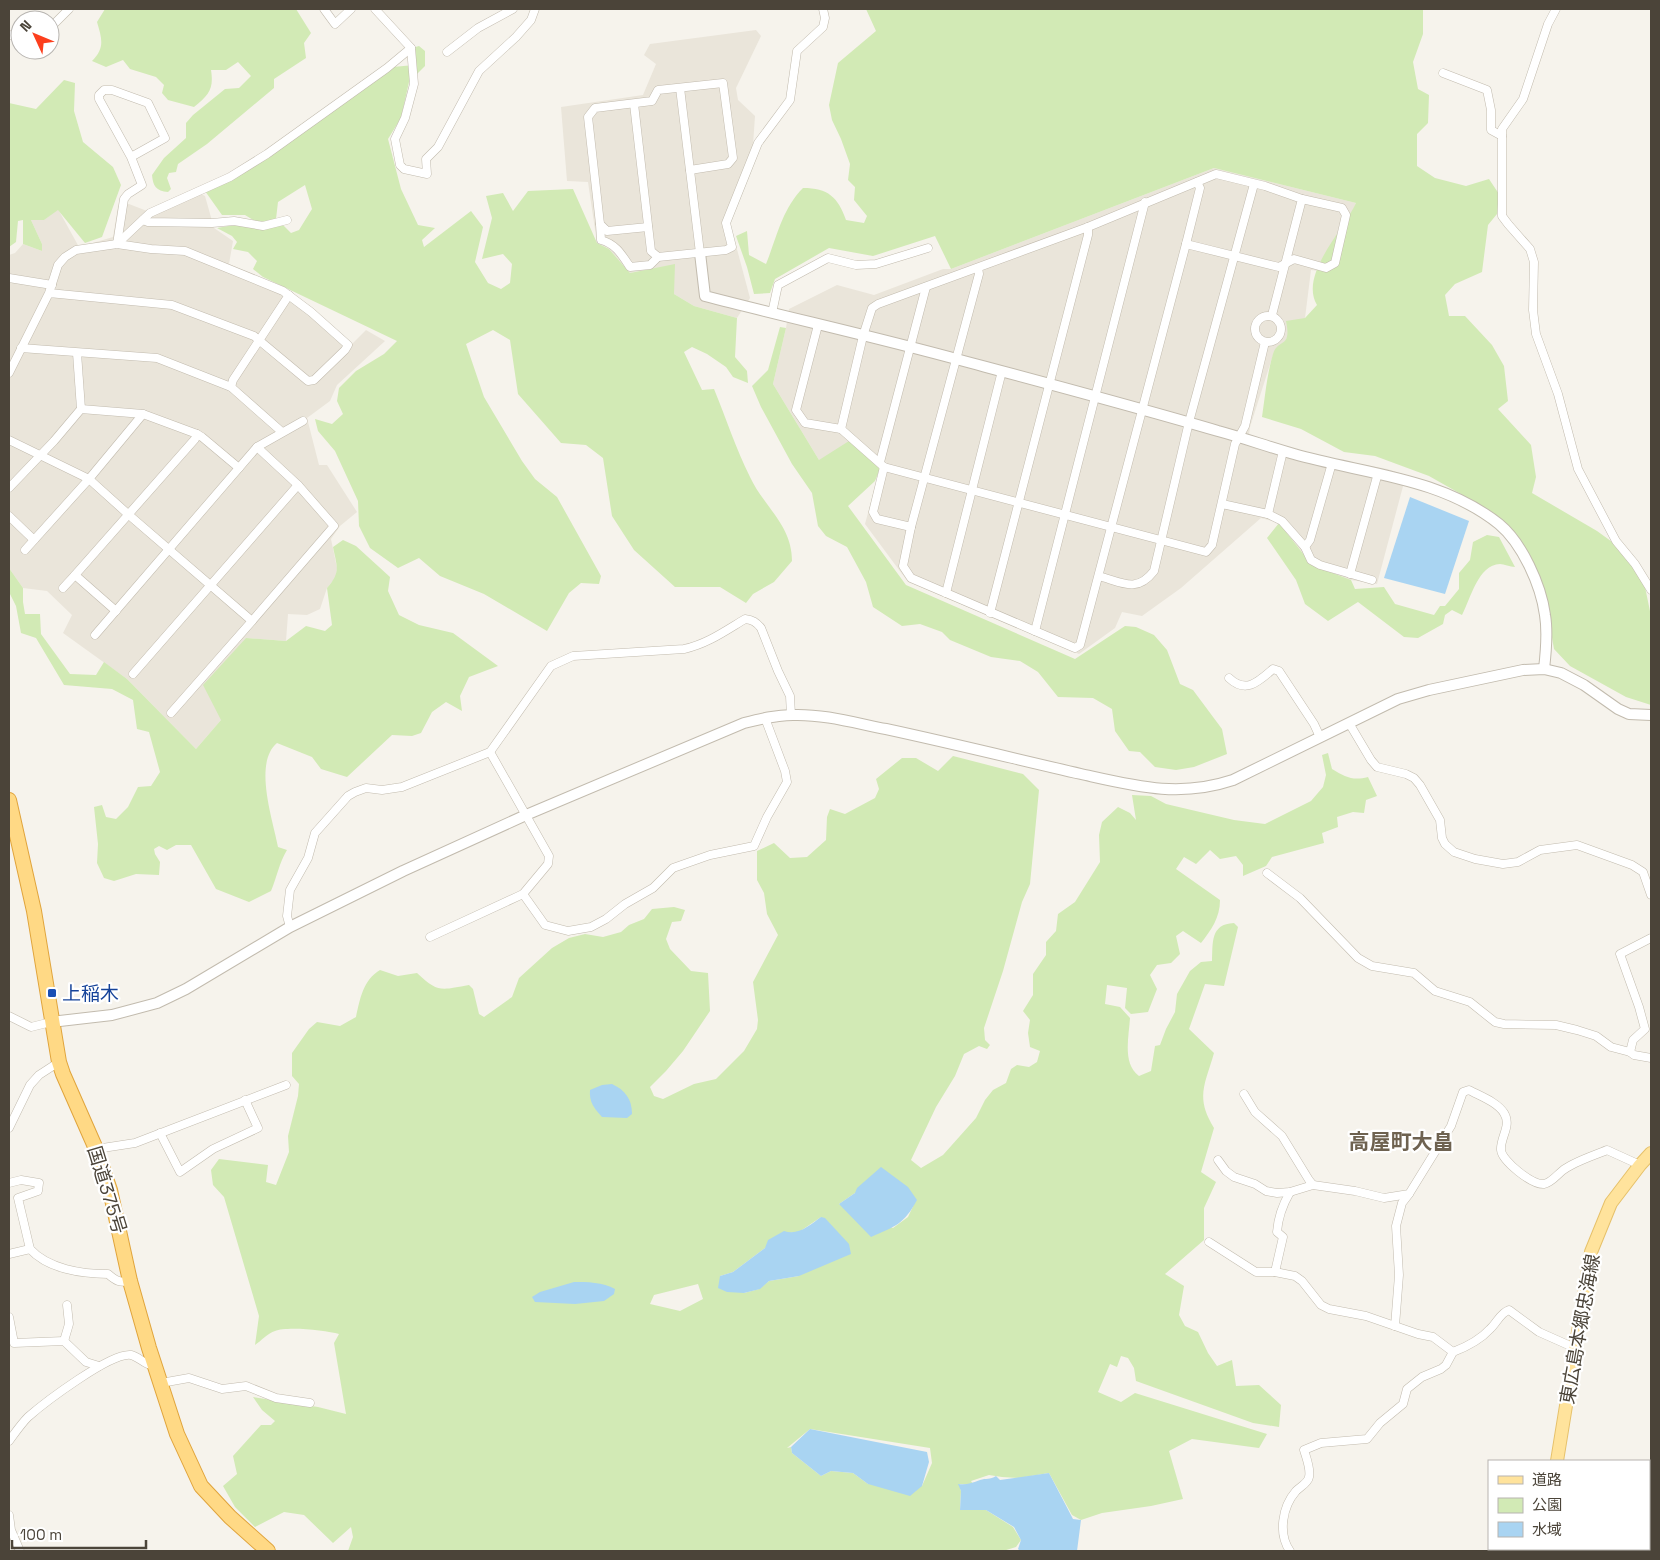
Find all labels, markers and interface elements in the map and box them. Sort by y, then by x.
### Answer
north arrow [10,10,60,60]
text: N [16,16,35,36]
place label: 上稲木 [62,981,119,1006]
marker: 上稲木 [46,987,58,999]
district label: 高屋町大畠 [1349,1128,1454,1155]
street label: 国道375号 [82,1143,132,1237]
street label: 東広島本郷忠海線 [1554,1252,1606,1406]
legend [1488,1460,1650,1550]
text: 道路 [1532,1470,1562,1489]
text: 公園 [1532,1495,1562,1514]
scale bar [12,1518,146,1550]
text: 水域 [1532,1520,1562,1539]
text: 100 m [20,1525,62,1544]

